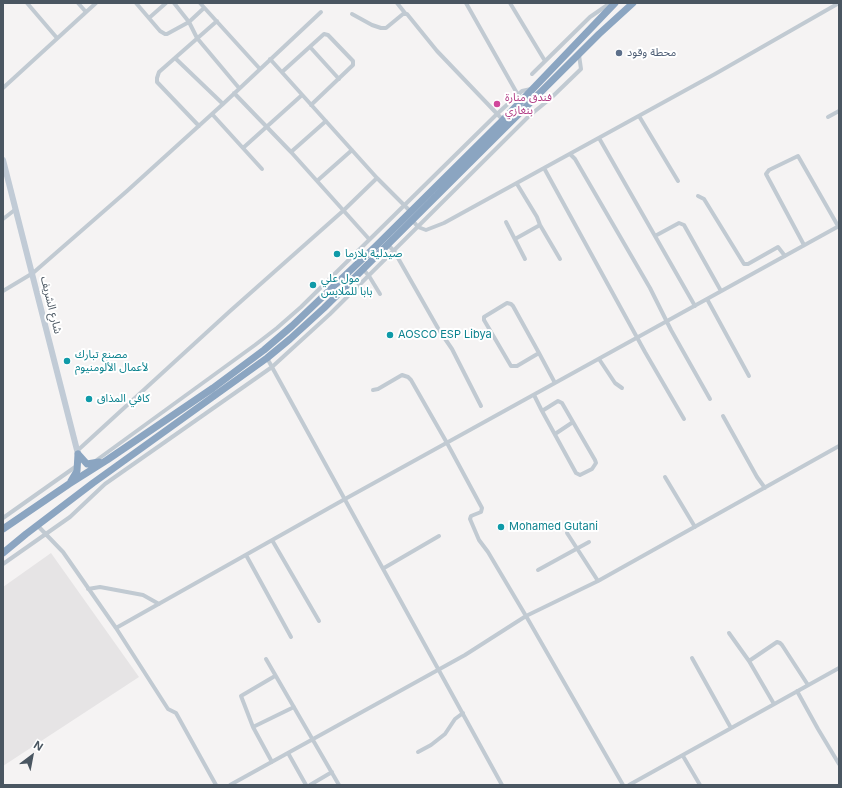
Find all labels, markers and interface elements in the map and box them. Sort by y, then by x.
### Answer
place label: محطة وقود [627,46,676,60]
marker: محطة وقود [614,48,624,58]
place label: فندق منارة بنغازي [505,91,552,117]
marker: فندق منارة بنغازي [492,99,502,109]
place label: صيدلية بلازما [345,247,402,261]
marker: صيدلية بلازما [332,249,342,259]
place label: مول علي بابا للملابس [321,272,372,298]
street label: شارع الشريف [37,275,65,335]
marker: مول علي بابا للملابس [308,280,318,290]
place label: AOSCO ESP Libya [398,328,492,342]
marker: AOSCO ESP Libya [385,330,395,340]
place label: مصنع تبارك لأعمال الألومنيوم [75,348,148,374]
marker: مصنع تبارك لأعمال الألومنيوم [62,356,72,366]
place label: كافي المذاق [97,392,150,406]
marker: كافي المذاق [84,394,94,404]
place label: Mohamed Gutani [509,520,598,534]
marker: Mohamed Gutani [496,522,506,532]
north arrow [12,736,52,776]
text: N [31,738,46,754]

